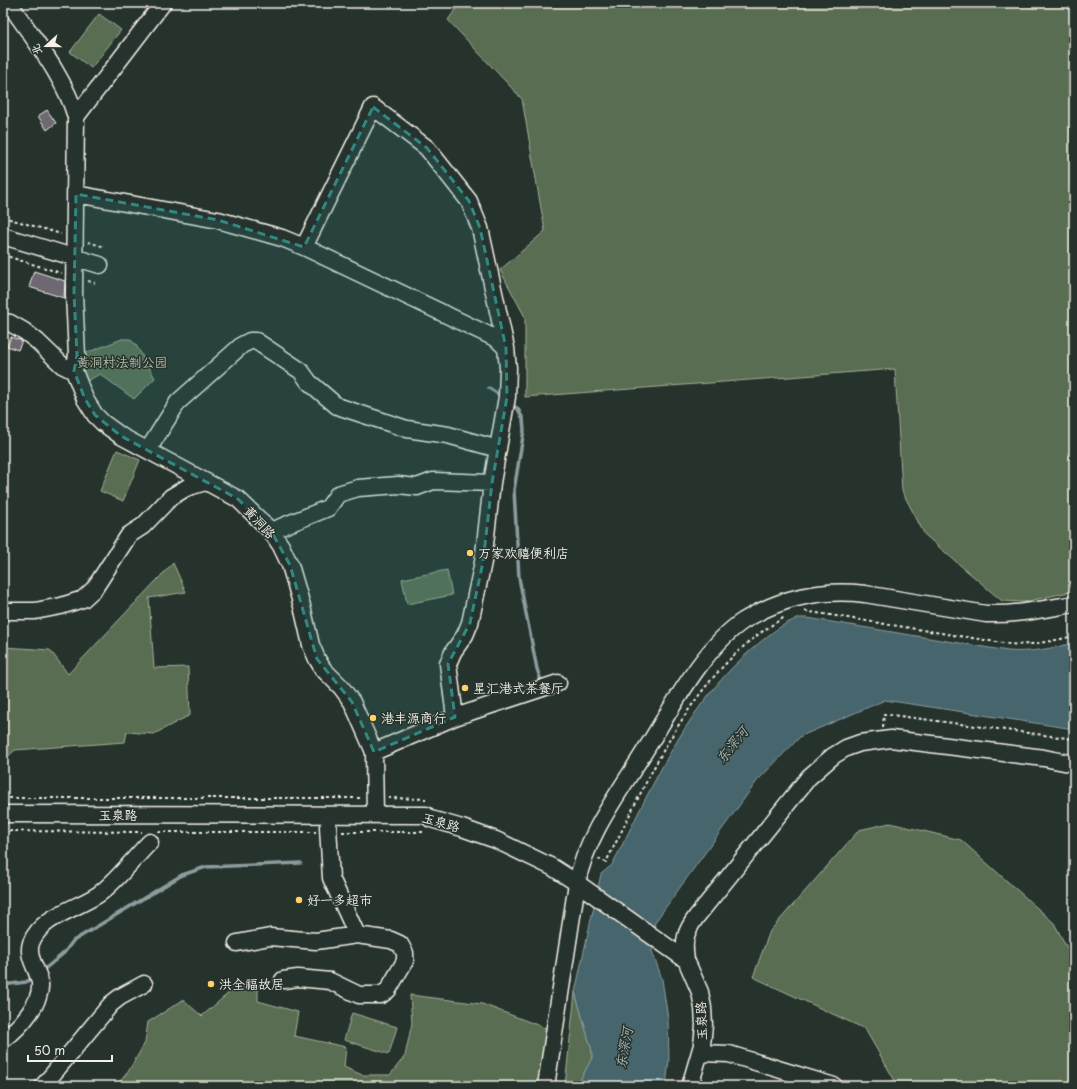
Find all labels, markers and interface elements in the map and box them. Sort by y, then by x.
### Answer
north arrow [26,26,66,66]
text: 北 [26,42,46,58]
park label: 黄洞村法制公园 [76,352,168,371]
street label: 黄洞路 [240,501,281,542]
place label: 万家欢禧便利店 [478,543,569,562]
marker: 万家欢禧便利店 [465,548,475,558]
place label: 星汇港式茶餐厅 [473,678,564,697]
marker: 星汇港式茶餐厅 [460,683,470,693]
place label: 港丰源商行 [381,708,446,727]
marker: 港丰源商行 [368,713,378,723]
water label: 东深河 [710,720,754,768]
street label: 玉泉路 [98,805,138,824]
street label: 玉泉路 [420,807,463,836]
place label: 好一多超市 [307,890,372,909]
marker: 好一多超市 [294,895,304,905]
place label: 洪全福故居 [219,974,284,993]
marker: 洪全福故居 [206,979,216,989]
street label: 玉泉路 [690,1001,711,1041]
water label: 东深河 [610,1023,638,1070]
scale bar [28,1037,112,1063]
text: 50 m [34,1041,65,1059]

